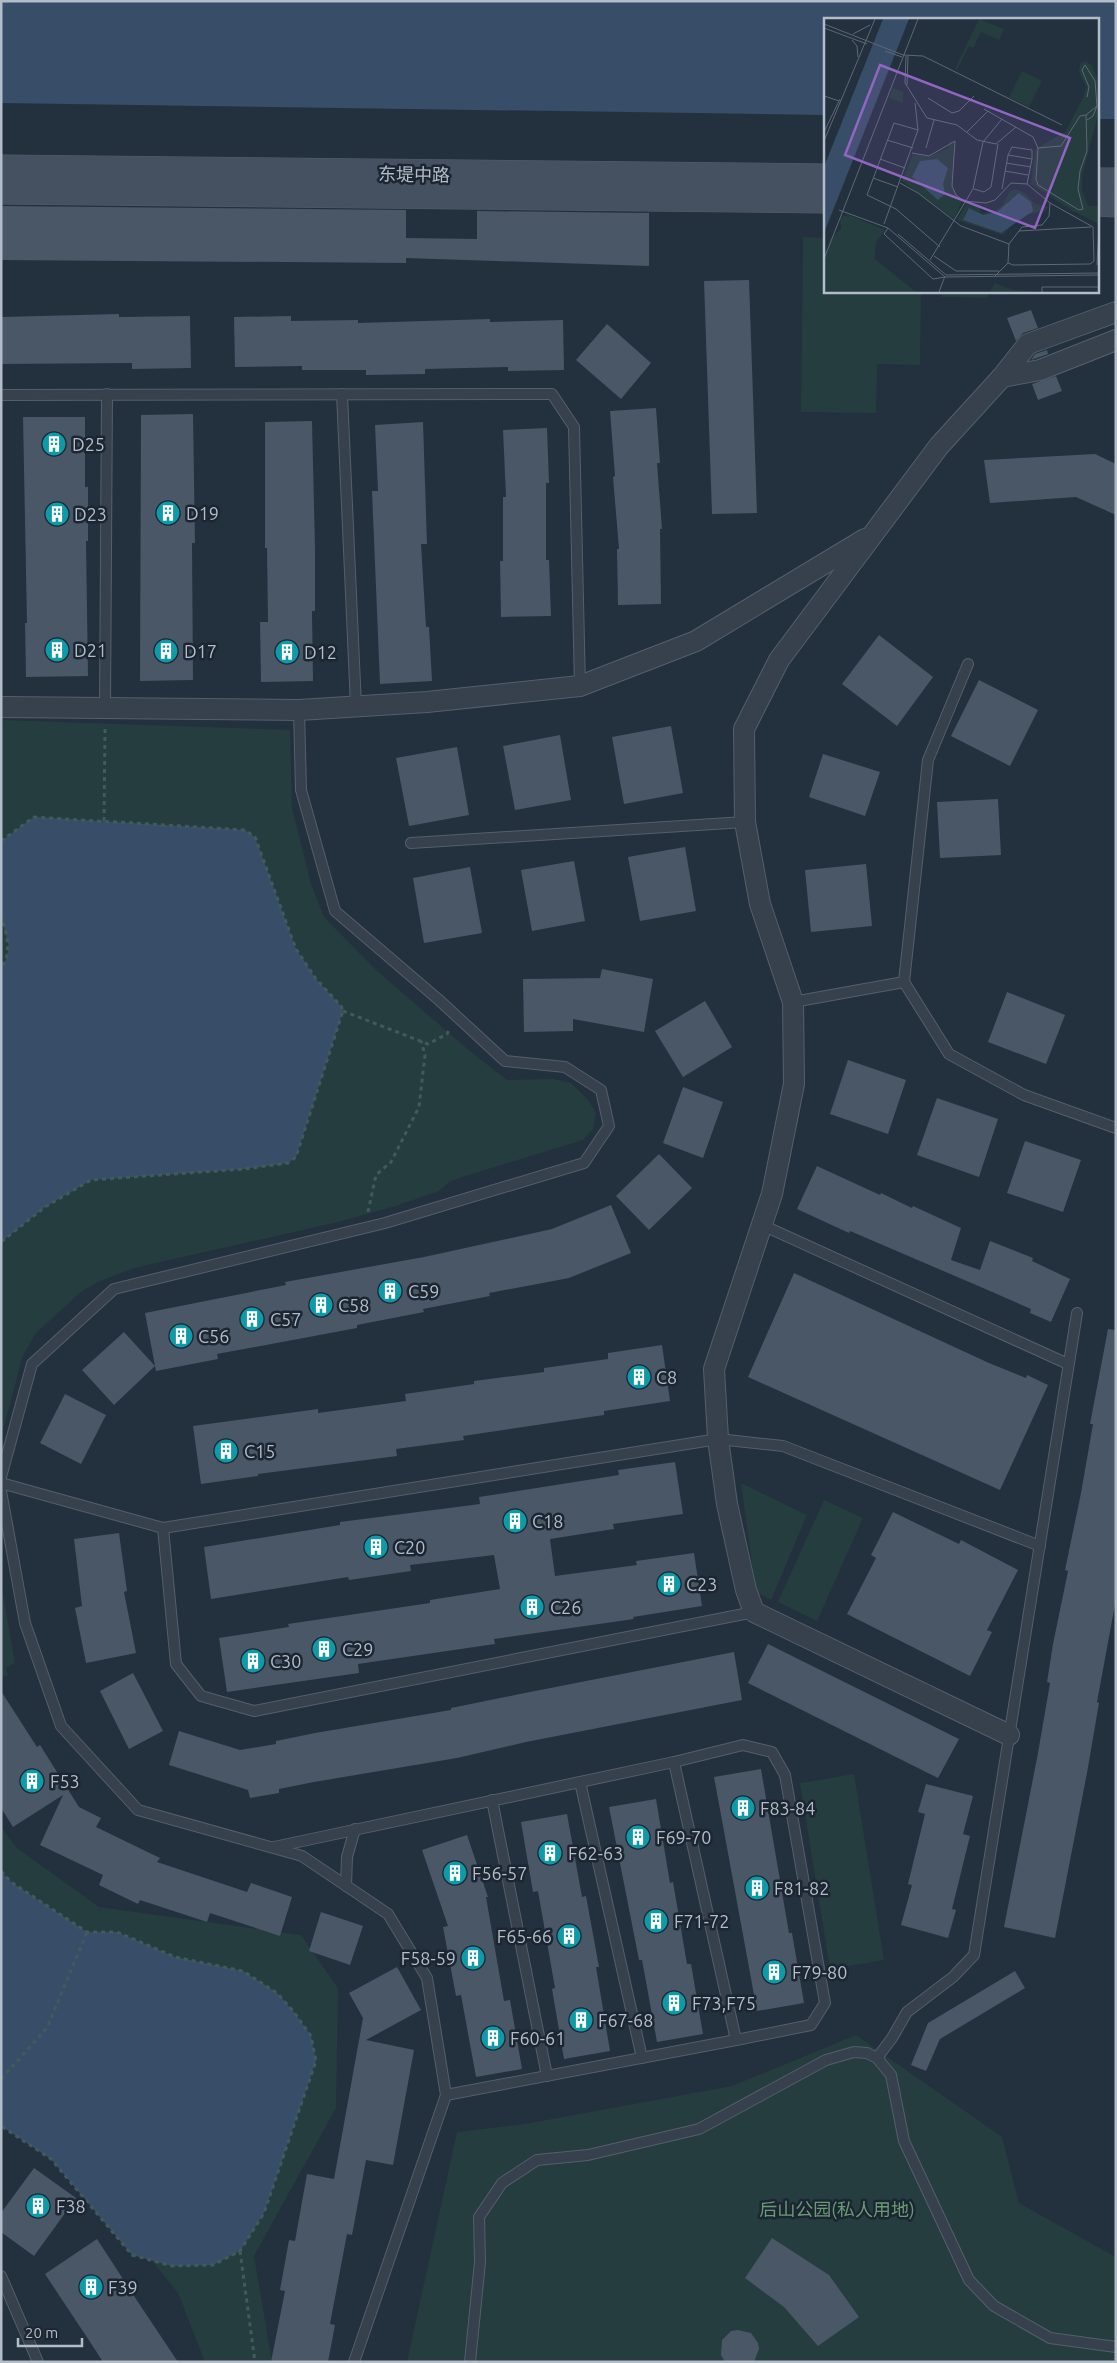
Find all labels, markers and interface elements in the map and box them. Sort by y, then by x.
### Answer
inset map [824,18,1100,292]
street label: 东堤中路 [378,163,450,185]
building icon: D25 [41,431,67,457]
place label: D25 [72,434,105,454]
building icon: D19 [155,500,181,526]
building icon: D23 [44,501,70,527]
place label: D19 [186,503,219,523]
place label: D23 [74,504,107,524]
building icon: D21 [44,637,70,663]
building icon: D17 [153,638,179,664]
building icon: D12 [274,639,300,665]
place label: D21 [74,640,107,660]
place label: D17 [184,641,217,661]
place label: D12 [304,642,337,662]
building icon: C59 [377,1278,403,1304]
place label: C59 [408,1281,439,1301]
building icon: C58 [308,1292,334,1318]
place label: C58 [338,1295,369,1315]
building icon: C57 [239,1306,265,1332]
place label: C57 [270,1309,301,1329]
building icon: C56 [168,1323,194,1349]
place label: C56 [198,1326,229,1346]
building icon: C8 [626,1364,652,1390]
place label: C8 [656,1367,677,1387]
building icon: C15 [213,1438,239,1464]
place label: C15 [244,1441,275,1461]
building icon: C18 [502,1508,528,1534]
place label: C18 [532,1511,563,1531]
building icon: C20 [363,1534,389,1560]
place label: C20 [394,1537,425,1557]
building icon: C23 [656,1571,682,1597]
place label: C23 [686,1574,717,1594]
building icon: C26 [519,1594,545,1620]
place label: C26 [550,1597,581,1617]
building icon: C29 [311,1636,337,1662]
place label: C29 [342,1639,373,1659]
building icon: C30 [240,1648,266,1674]
place label: C30 [270,1651,301,1671]
building icon: F53 [19,1768,45,1794]
place label: F53 [50,1771,80,1791]
building icon: F83-84 [730,1795,756,1821]
place label: F83-84 [760,1798,815,1818]
building icon: F69-70 [625,1824,651,1850]
place label: F69-70 [656,1827,711,1847]
building icon: F62-63 [537,1840,563,1866]
place label: F62-63 [568,1843,623,1863]
building icon: F56-57 [442,1860,468,1886]
place label: F56-57 [472,1863,527,1883]
building icon: F81-82 [744,1875,770,1901]
place label: F81-82 [774,1878,829,1898]
building icon: F71-72 [643,1908,669,1934]
place label: F71-72 [674,1911,729,1931]
building icon: F65-66 [556,1923,582,1949]
place label: F65-66 [497,1926,552,1946]
building icon: F58-59 [460,1945,486,1971]
place label: F58-59 [401,1948,456,1968]
building icon: F79-80 [761,1959,787,1985]
place label: F79-80 [792,1962,847,1982]
building icon: F73,F75 [661,1990,687,2016]
place label: F73,F75 [692,1993,756,2013]
building icon: F67-68 [568,2007,594,2033]
place label: F67-68 [598,2010,653,2030]
building icon: F60-61 [480,2025,506,2051]
place label: F60-61 [510,2028,565,2048]
building icon: F38 [25,2193,51,2219]
place label: F38 [56,2196,86,2216]
park label: 后山公园(私人用地) [759,2199,915,2220]
building icon: F39 [78,2274,104,2300]
place label: F39 [108,2277,138,2297]
scale bar [18,2316,81,2348]
text: 20 m [25,2324,58,2341]

